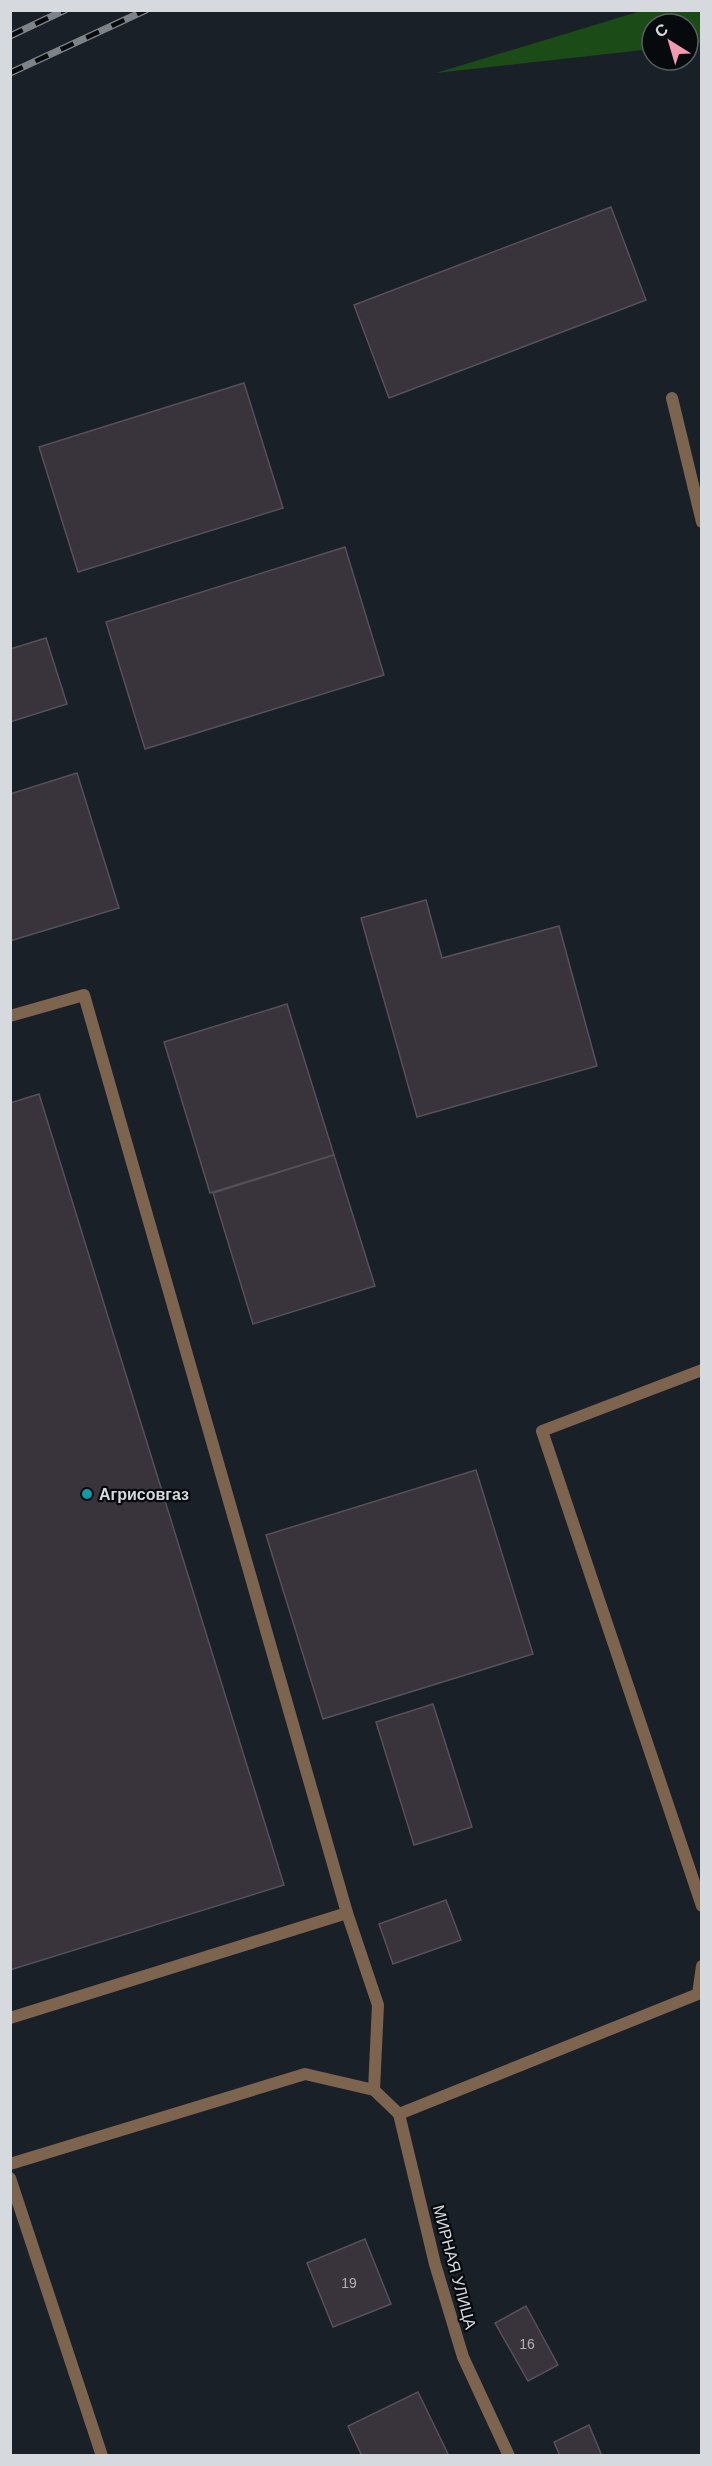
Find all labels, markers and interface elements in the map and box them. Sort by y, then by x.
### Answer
north arrow [640,12,700,72]
text: С [652,20,671,41]
place label: Агрисовгаз [99,1486,189,1503]
marker: Агрисовгаз [80,1487,94,1501]
street label: МИРНАЯ УЛИЦА [430,2203,479,2331]
house number: 19 [341,2275,357,2291]
house number: 16 [519,2336,535,2352]

